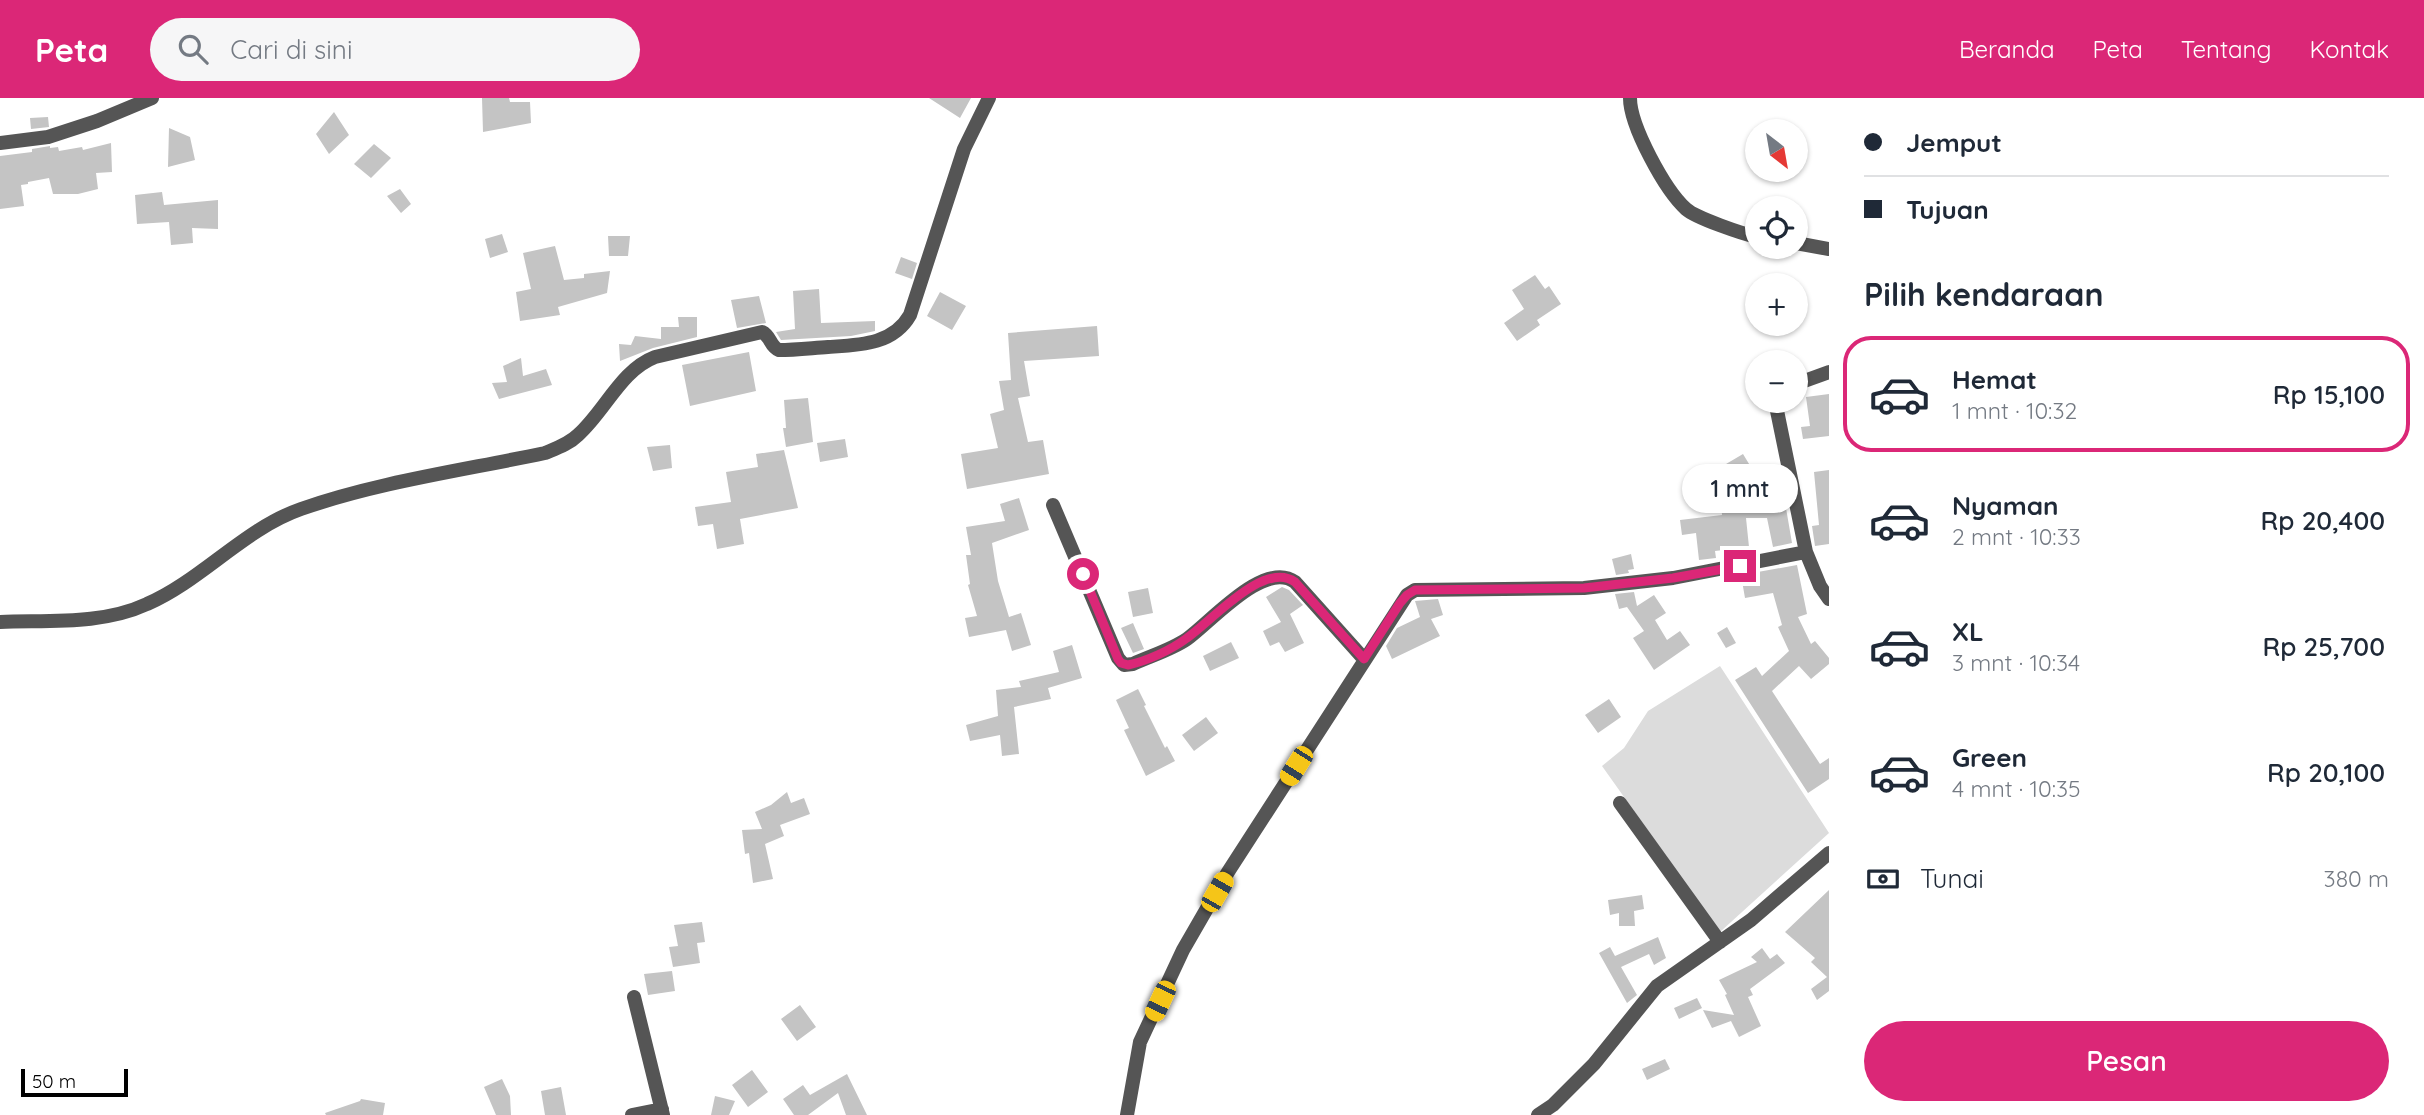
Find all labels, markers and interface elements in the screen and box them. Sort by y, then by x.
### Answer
search box [150,18,640,81]
text: Peta [35,29,108,70]
icon: search [174,30,212,68]
text: Cari di sini [230,33,352,66]
text: Beranda [1959,34,2055,64]
text: Peta [2093,34,2143,64]
text: Tentang [2181,34,2271,64]
text: Kontak [2309,34,2389,64]
north arrow [1745,119,1808,182]
map controls [1745,119,1808,413]
text: Jemput [1906,126,2002,159]
text: Tujuan [1906,193,1989,226]
button: locate [1745,196,1808,259]
button: + [1745,273,1808,336]
text: Pilih kendaraan [1864,274,2104,314]
button: − [1745,350,1808,413]
icon: car [1868,363,1931,426]
text: Hemat [1952,363,2037,396]
text: Rp 15,100 [2273,378,2385,411]
text: 1 mnt · 10:32 [1952,396,2077,425]
callout: 1 mnt [1682,464,1798,514]
text: 1 mnt [1711,474,1769,503]
icon: car [1868,489,1931,552]
text: Nyaman [1952,489,2059,522]
text: Rp 20,400 [2261,504,2385,537]
text: 2 mnt · 10:33 [1952,522,2081,551]
route end [1724,550,1756,582]
route start [1067,558,1099,590]
icon: car [1868,615,1931,678]
text: XL [1952,615,1984,648]
text: Rp 25,700 [2263,630,2385,663]
text: 3 mnt · 10:34 [1952,648,2080,677]
icon: car [1868,741,1931,804]
text: Green [1952,741,2027,774]
car [1276,743,1317,789]
text: Rp 20,100 [2267,756,2385,789]
text: 4 mnt · 10:35 [1952,774,2081,803]
icon: cash [1864,860,1902,898]
text: Tunai [1920,862,1984,895]
text: 380 m [2324,864,2389,893]
car [1198,869,1237,915]
car [1142,978,1179,1024]
button: Pesan [1864,1021,2389,1101]
scale bar [21,1066,128,1098]
text: 50 m [32,1069,76,1093]

